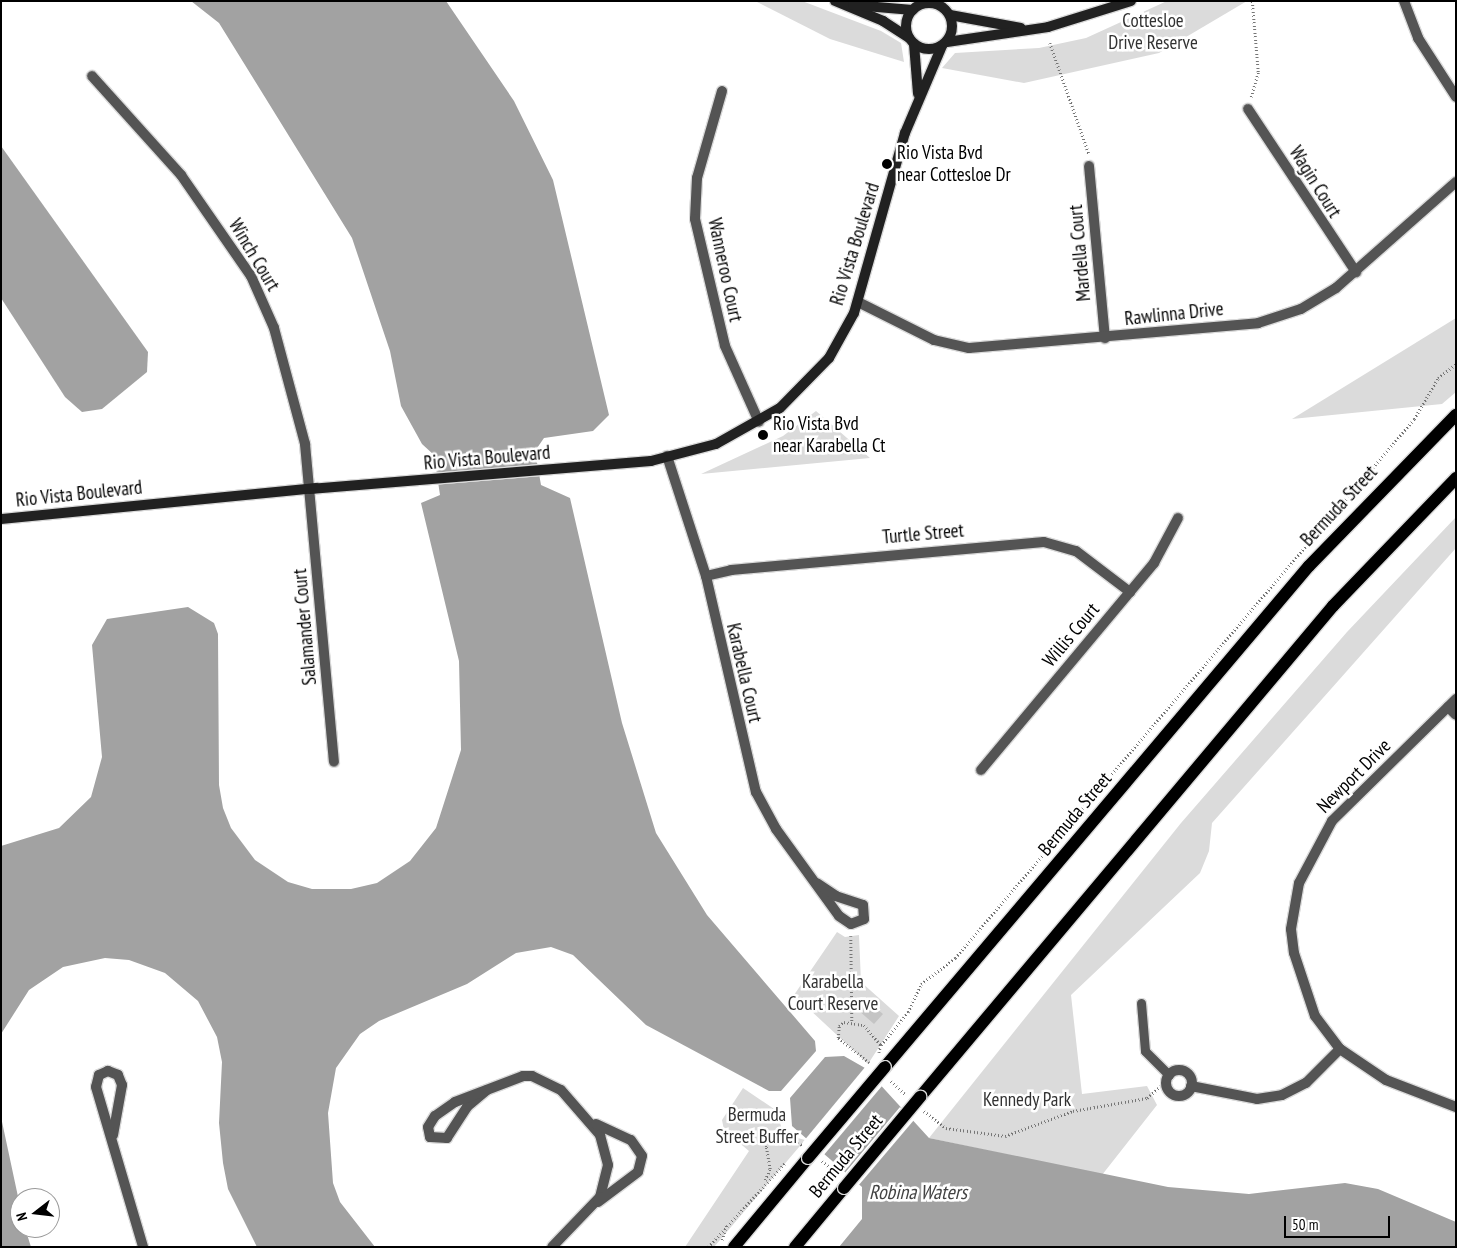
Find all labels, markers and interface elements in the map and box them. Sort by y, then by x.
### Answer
park label: Cottesloe Drive Reserve [1108,10,1198,54]
place label: Rio Vista Bvd near Cottesloe Dr [897,142,1011,186]
street label: Wagin Court [1284,142,1346,222]
marker: Rio Vista Bvd near Cottesloe Dr [881,158,893,170]
street label: Rio Vista Boulevard [825,180,885,308]
street label: Mardella Court [1064,204,1096,302]
street label: Winch Court [224,215,284,295]
street label: Wanneroo Court [703,216,747,324]
street label: Rawlinna Drive [1123,297,1225,331]
place label: Rio Vista Bvd near Karabella Ct [773,413,885,457]
marker: Rio Vista Bvd near Karabella Ct [757,429,769,441]
street label: Rio Vista Boulevard [423,441,551,475]
street label: Bermuda Street [1296,461,1382,551]
street label: Rio Vista Boulevard [14,476,144,512]
street label: Turtle Street [881,519,965,549]
street label: Salamander Court [289,568,321,686]
street label: Willis Court [1038,599,1104,671]
street label: Karabella Court [721,621,767,725]
street label: Newport Drive [1312,734,1396,818]
street label: Bermuda Street [1034,768,1116,860]
park label: Karabella Court Reserve [788,971,878,1015]
park label: Kennedy Park [983,1089,1071,1111]
park label: Bermuda Street Buffer [715,1104,799,1148]
street label: Bermuda Street [805,1110,887,1202]
water label: Robina Waters [869,1180,967,1204]
north arrow [10,1188,60,1238]
scale bar [1287,1206,1393,1238]
text: N [12,1211,31,1223]
text: 50 m [1292,1215,1318,1234]

